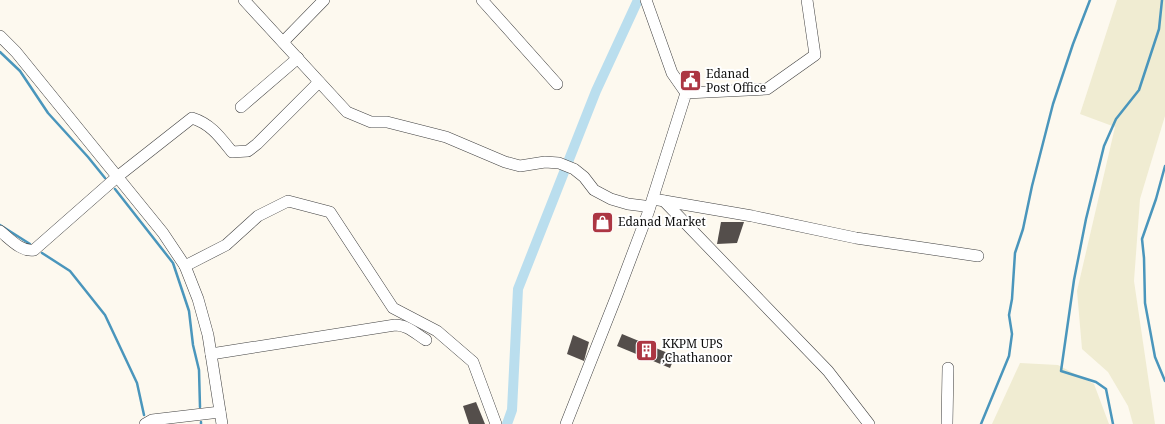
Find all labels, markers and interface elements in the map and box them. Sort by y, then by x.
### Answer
place label: Edanad Post Office [706,65,766,96]
public building icon: Edanad Post Office [678,68,704,94]
shop icon: Edanad Market [589,209,615,235]
place label: Edanad Market [618,213,706,230]
place label: KKPM UPS ,Chathanoor [662,335,733,366]
building icon: KKPM UPS ,Chathanoor [633,338,659,364]

